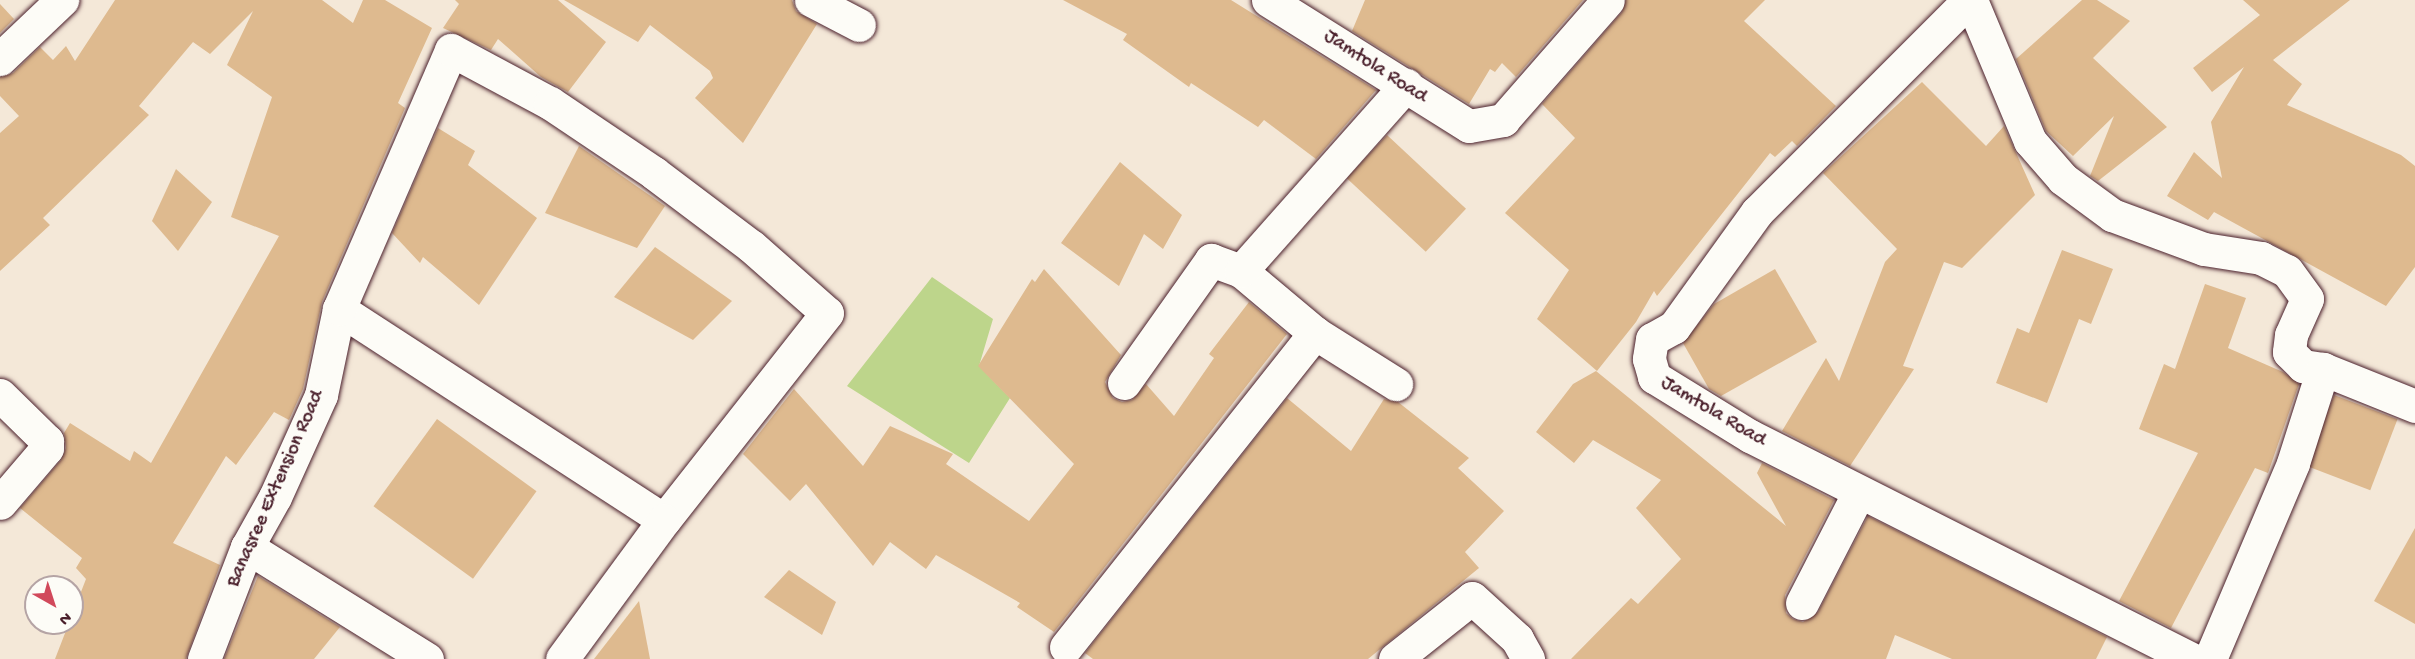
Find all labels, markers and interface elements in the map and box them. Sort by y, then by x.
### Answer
street label: Jamtola Road [1319,25,1431,109]
street label: Jamtola Road [1656,371,1770,453]
street label: Banasree Extension Road [222,387,330,591]
north arrow [24,575,84,635]
text: N [54,607,74,628]

